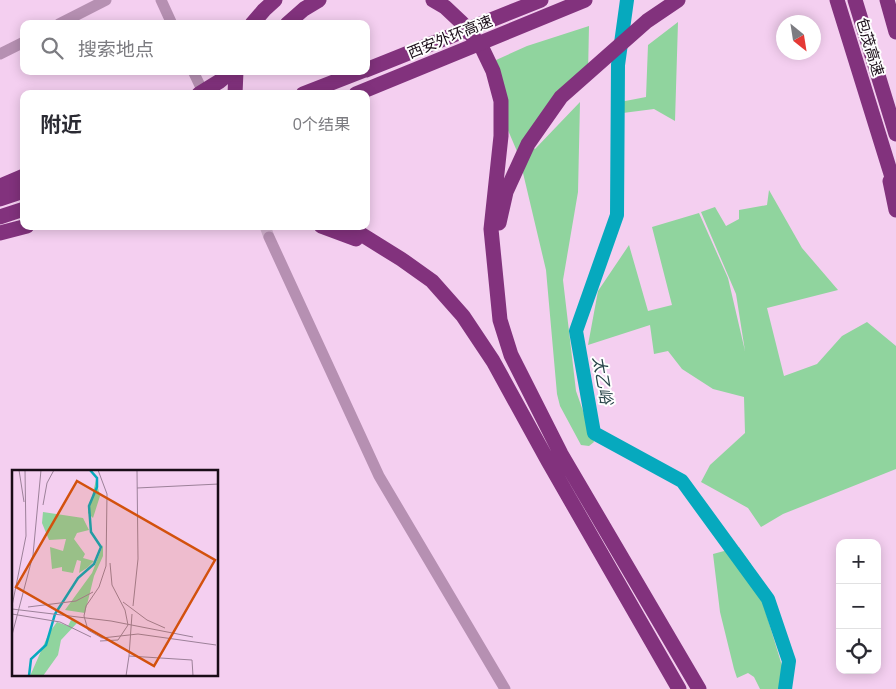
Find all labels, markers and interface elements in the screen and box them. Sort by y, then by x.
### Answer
street label: 西安外环高速 [405,11,495,62]
north arrow [776,15,821,60]
street label: 包茂高速 [853,15,888,78]
search box [20,20,370,75]
icon: search [38,34,66,62]
text: 搜索地点 [78,37,154,61]
text: 附近 [40,110,82,138]
text: 0个结果 [292,114,350,134]
water label: 太乙峪 [589,355,617,407]
inset map [12,470,219,676]
map controls [836,539,881,674]
button: + [836,539,881,584]
button: − [836,584,881,629]
button: locate [836,629,881,674]

